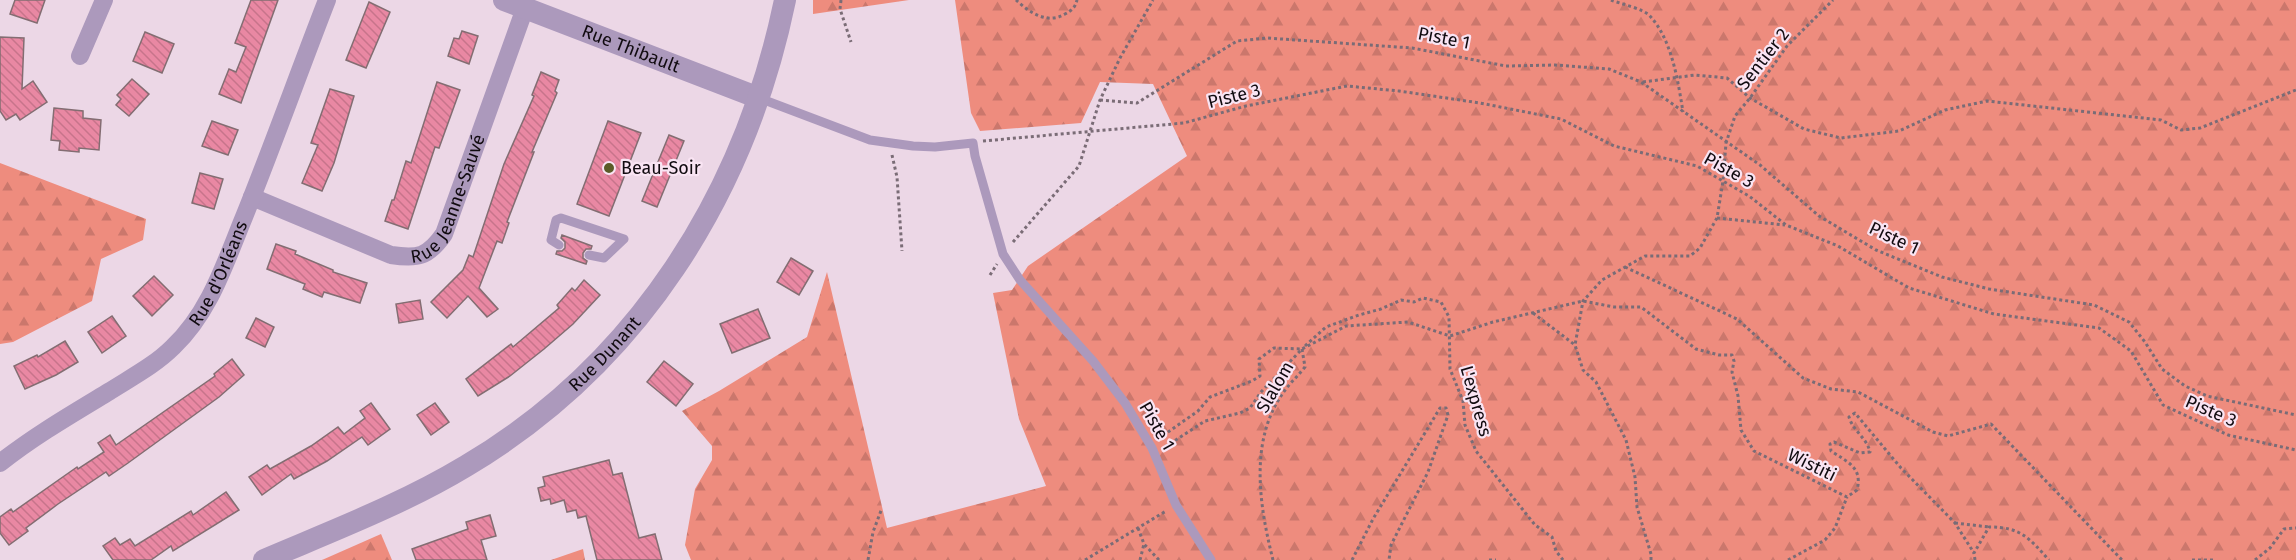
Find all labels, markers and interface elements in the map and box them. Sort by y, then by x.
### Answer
street label: Rue Thibault [579,20,684,78]
street label: Piste 1 [1416,22,1472,54]
street label: Sentier 2 [1732,24,1794,94]
street label: Piste 3 [1205,79,1263,113]
street label: Rue Jeanne-Sauvé [409,131,490,268]
street label: Piste 3 [1700,147,1758,193]
place label: Beau-Soir [621,157,701,179]
marker: Beau-Soir [602,161,616,175]
street label: Piste 1 [1866,217,1922,259]
street label: Rue d'Orléans [184,218,252,330]
street label: Rue Dunant [564,311,646,396]
street label: Slalom [1252,357,1298,417]
street label: L'express [1455,363,1497,439]
street label: Piste 3 [2182,390,2240,432]
street label: Piste 1 [1134,398,1180,454]
street label: Wistiti [1784,444,1840,486]

